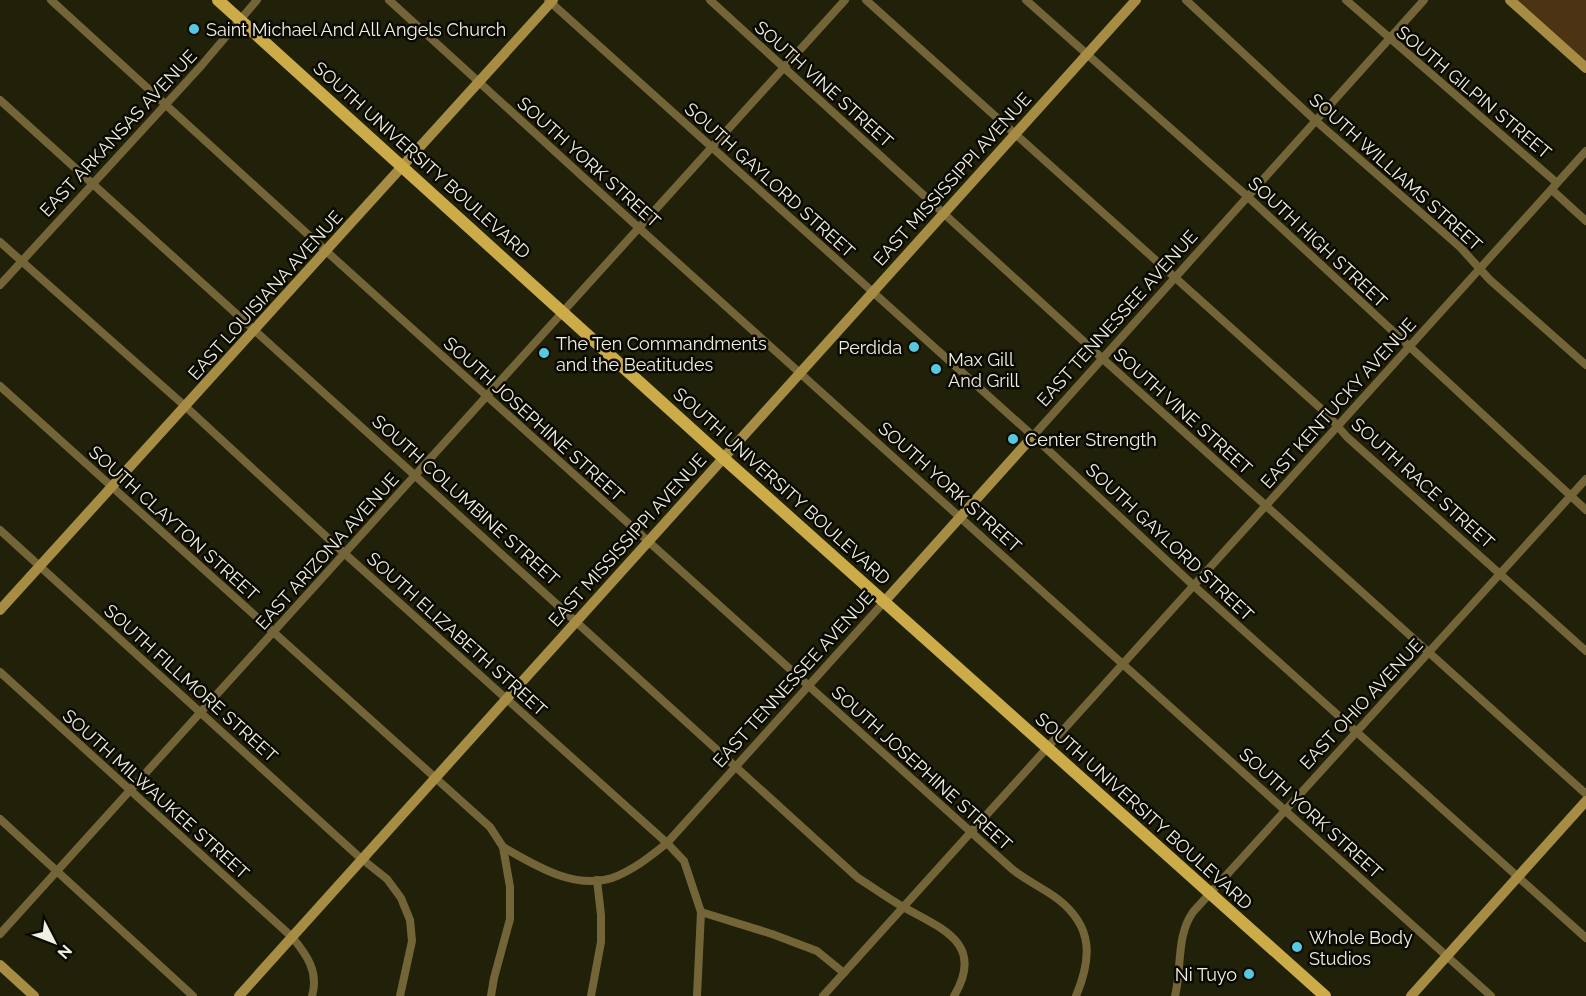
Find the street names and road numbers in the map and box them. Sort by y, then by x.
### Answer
street label: SOUTH VINE STREET [750,16,898,152]
street label: SOUTH GILPIN STREET [1392,21,1556,163]
street label: EAST ARKANSAS AVENUE [35,45,201,221]
street label: SOUTH UNIVERSITY BOULEVARD [309,57,535,263]
street label: EAST MISSISSIPPI AVENUE [869,88,1035,270]
street label: SOUTH WILLIAMS STREET [1305,89,1487,255]
street label: SOUTH YORK STREET [513,92,665,232]
street label: SOUTH GAYLORD STREET [681,98,859,262]
street label: SOUTH HIGH STREET [1244,172,1392,312]
street label: EAST LOUISIANA AVENUE [183,206,347,384]
street label: EAST TENNESSEE AVENUE [1032,226,1202,410]
street label: EAST KENTUCKY AVENUE [1256,314,1420,492]
street label: SOUTH JOSEPHINE STREET [440,332,629,506]
street label: SOUTH VINE STREET [1109,343,1257,479]
street label: SOUTH UNIVERSITY BOULEVARD [669,383,895,589]
street label: SOUTH COLUMBINE STREET [368,410,564,590]
street label: SOUTH RACE STREET [1347,413,1499,553]
street label: SOUTH YORK STREET [874,417,1026,557]
street label: SOUTH CLAYTON STREET [85,441,263,605]
street label: EAST MISSISSIPPI AVENUE [544,449,710,631]
street label: SOUTH GAYLORD STREET [1082,459,1258,625]
street label: EAST ARIZONA AVENUE [251,468,403,634]
street label: SOUTH ELIZABETH STREET [363,548,551,720]
street label: EAST TENNESSEE AVENUE [708,587,878,771]
street label: SOUTH FILLMORE STREET [100,600,282,766]
street label: EAST OHIO AVENUE [1295,634,1427,773]
street label: SOUTH JOSEPHINE STREET [828,681,1017,855]
street label: SOUTH MILWAUKEE STREET [59,705,253,883]
street label: SOUTH UNIVERSITY BOULEVARD [1031,708,1257,914]
street label: SOUTH YORK STREET [1235,743,1387,883]

